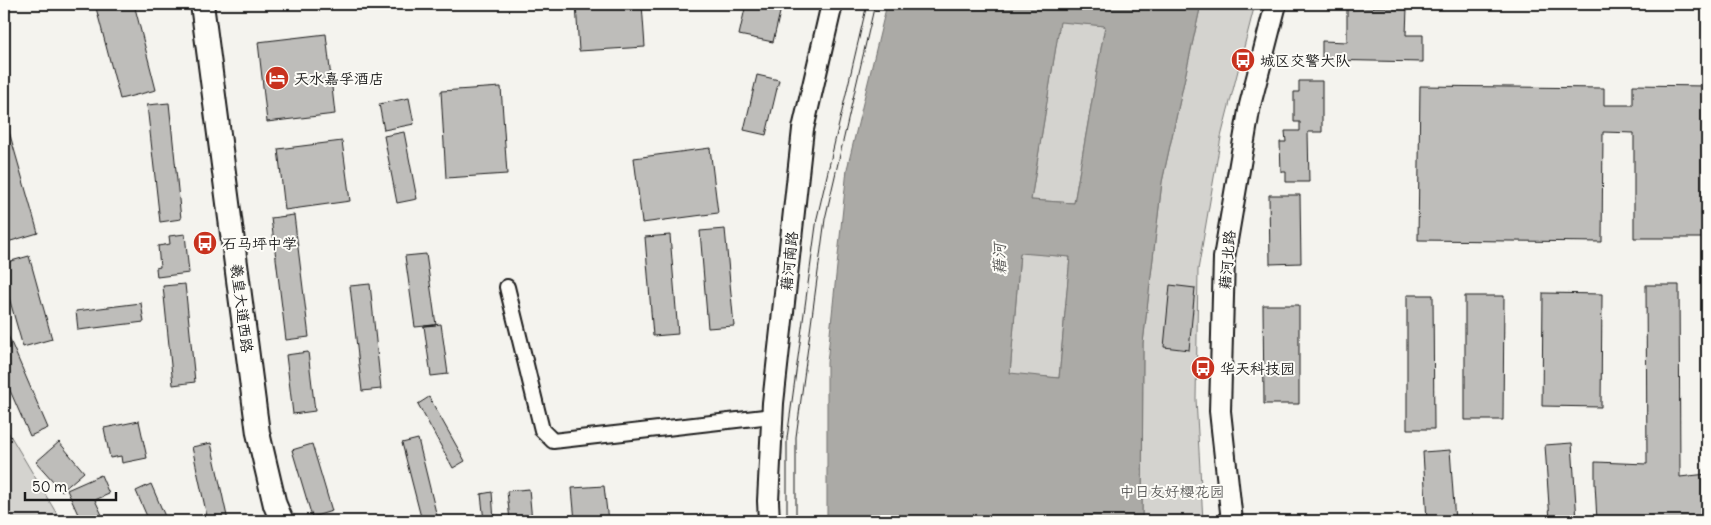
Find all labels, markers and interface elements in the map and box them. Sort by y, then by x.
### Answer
bus stop icon: 城区交警大队 [1230,47,1256,73]
place label: 城区交警大队 [1260,51,1350,70]
hotel icon: 天水嘉孚酒店 [264,65,290,91]
place label: 天水嘉孚酒店 [294,69,384,88]
street label: 藉河北路 [1215,229,1239,291]
bus stop icon: 石马坪中学 [192,230,218,256]
street label: 藉河南路 [776,230,802,292]
place label: 石马坪中学 [222,234,297,253]
water label: 藉河 [989,240,1009,275]
street label: 羲皇大道西路 [227,262,257,354]
bus stop icon: 华天科技园 [1190,355,1216,381]
place label: 华天科技园 [1220,359,1295,378]
scale bar [25,470,116,502]
text: 50 m [32,477,67,496]
park label: 中日友好樱花园 [1119,482,1225,501]

